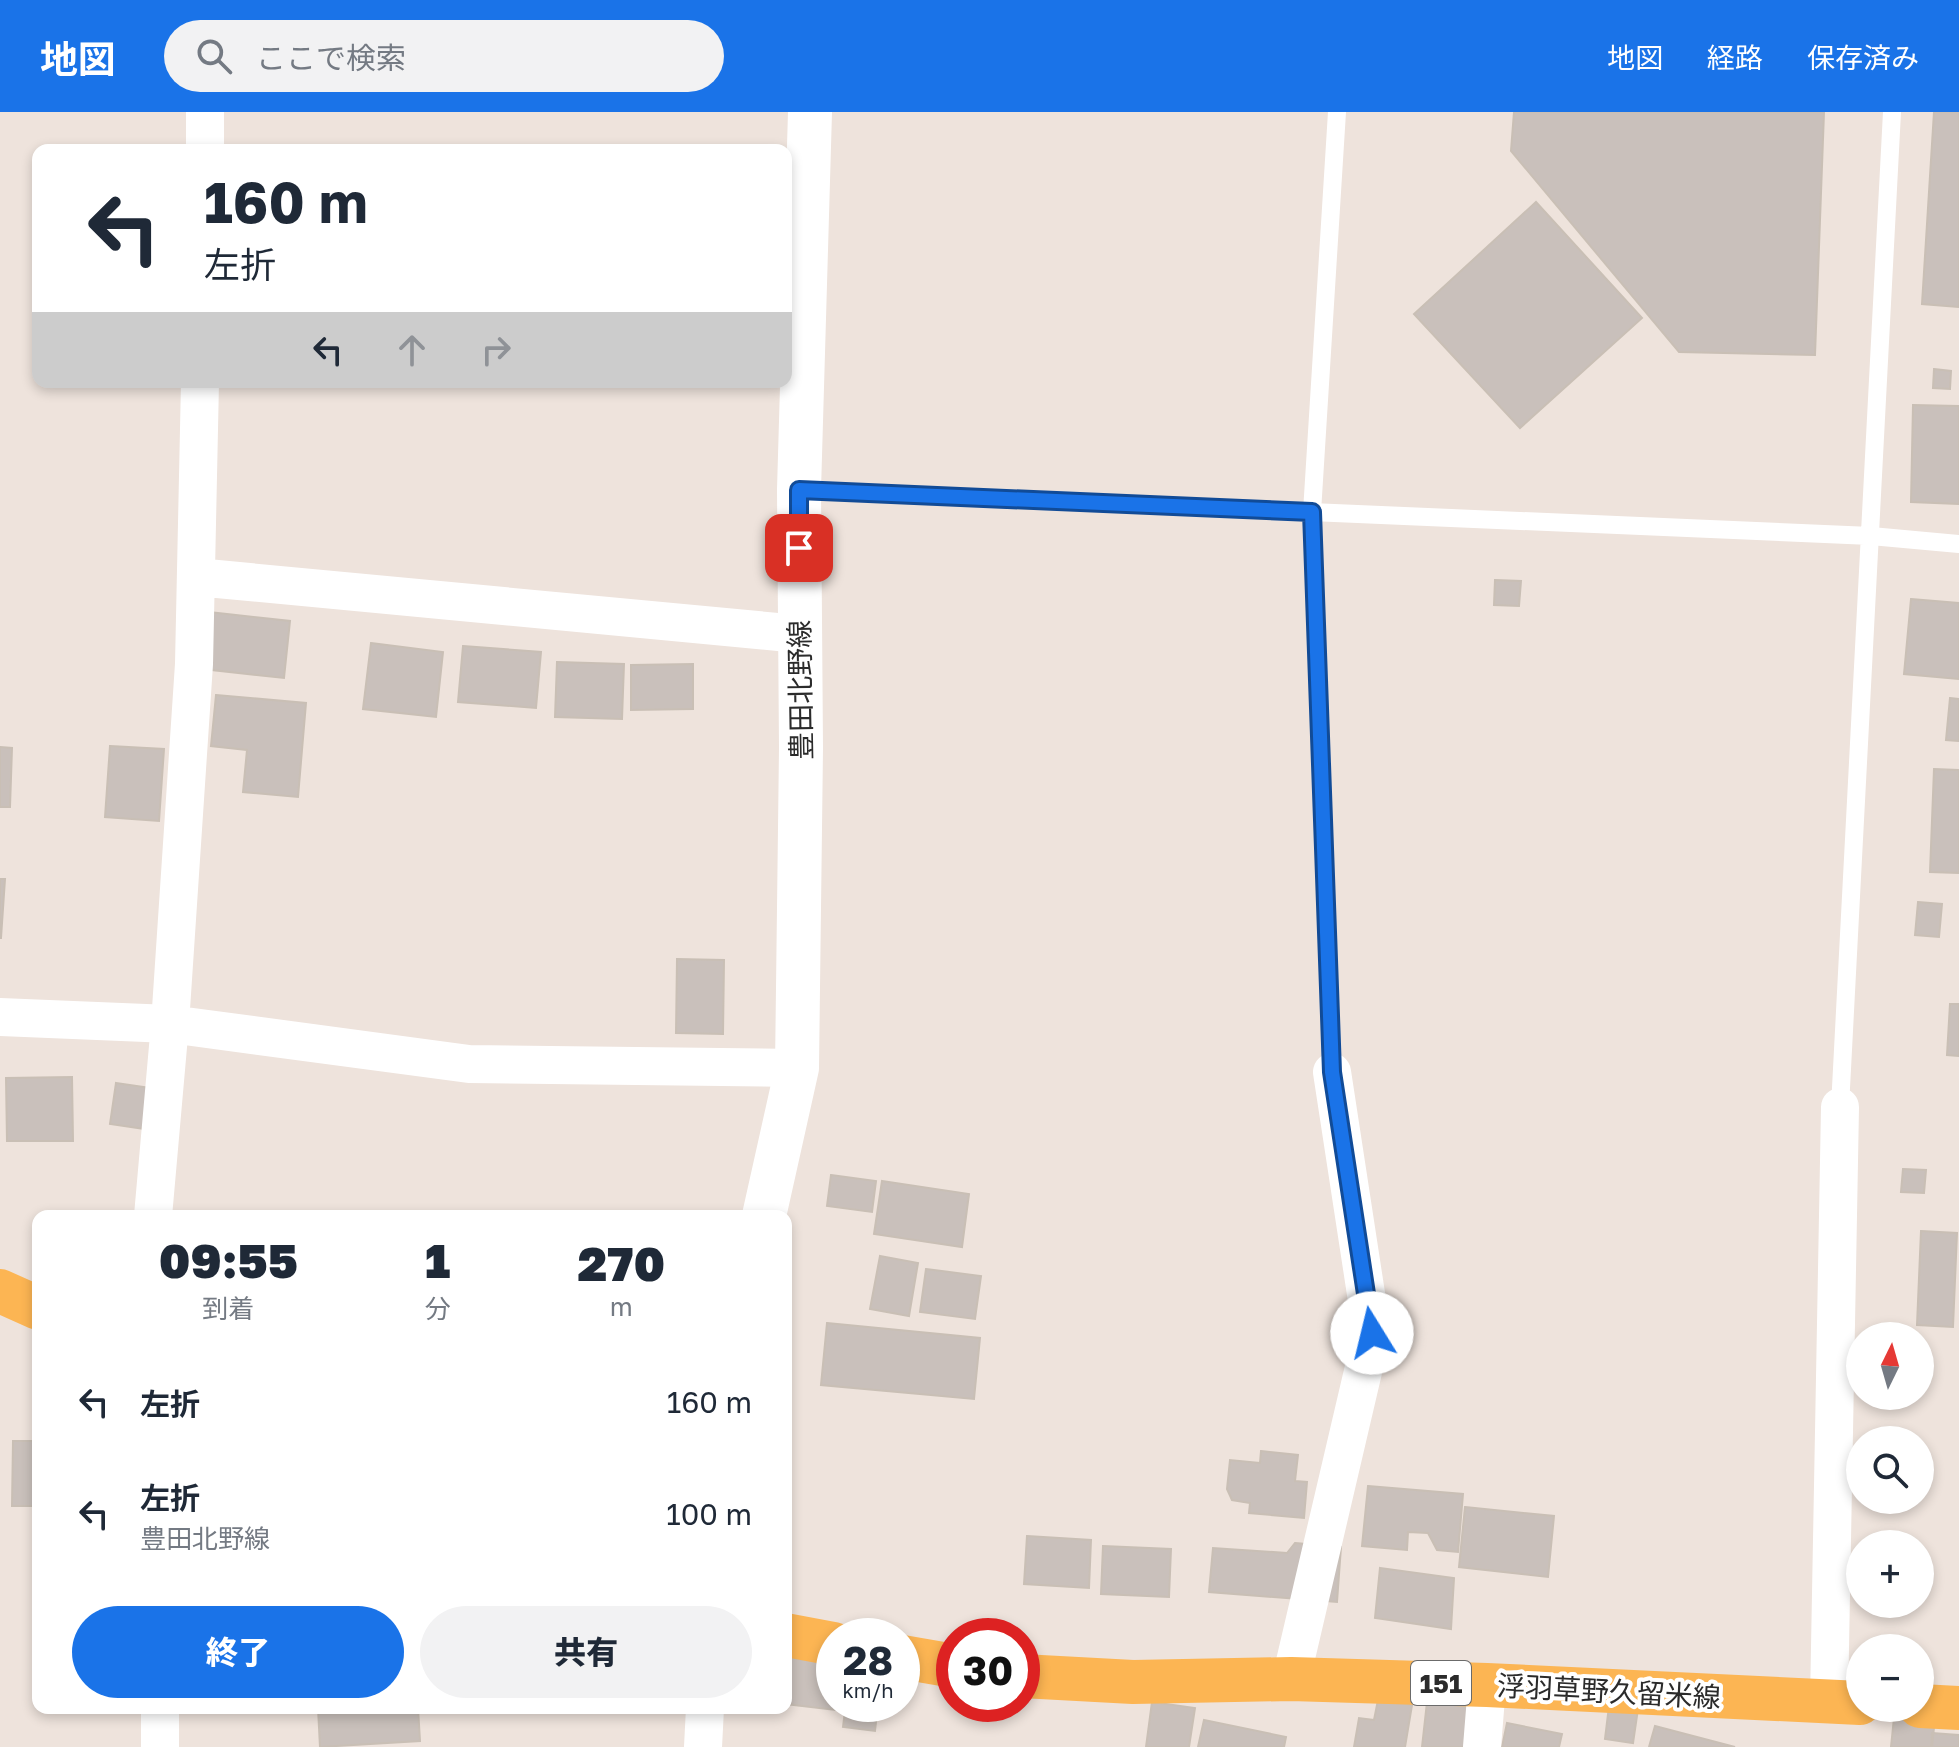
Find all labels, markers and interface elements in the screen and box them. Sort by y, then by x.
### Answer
search box [164,20,724,92]
icon: search [192,34,236,78]
text: 地図 [40,36,116,81]
text: ここで検索 [256,40,406,76]
text: 地図 [1607,41,1663,74]
text: 経路 [1707,41,1763,74]
text: 保存済み [1807,41,1919,74]
text: 160 m [204,168,368,235]
icon: left [72,176,176,280]
text: 左折 [204,243,276,286]
icon: left [306,328,350,372]
icon: ahead [390,328,434,372]
icon: right [474,328,518,372]
pin [765,514,833,582]
icon: arrive [777,526,821,570]
street label: 豊田北野線 [782,620,818,760]
text: 09:55 [159,1231,298,1289]
text: 1 [425,1231,450,1289]
text: 270 [578,1234,665,1292]
text: m [610,1291,633,1322]
position arrow [1330,1291,1414,1375]
text: 到着 [202,1293,254,1324]
text: 分 [425,1293,451,1324]
north arrow [1846,1322,1934,1410]
map controls [1846,1322,1934,1722]
icon: left [72,1380,116,1424]
text: 160 m [667,1384,752,1420]
text: 左折 [140,1386,200,1422]
button: search [1846,1426,1934,1514]
text: 左折 [140,1480,200,1516]
icon: left [72,1492,116,1536]
text: 100 m [666,1496,752,1532]
text: 豊田北野線 [140,1523,270,1554]
button: + [1846,1530,1934,1618]
button: 終了 [72,1606,404,1698]
button: 共有 [420,1606,752,1698]
speed limit sign: 30 [936,1618,1040,1722]
button: − [1846,1634,1934,1722]
text: 28 [843,1636,893,1684]
road number: 151 [1411,1661,1471,1705]
street label: 浮羽草野久留米線 [1496,1669,1722,1713]
text: km/h [843,1678,893,1702]

